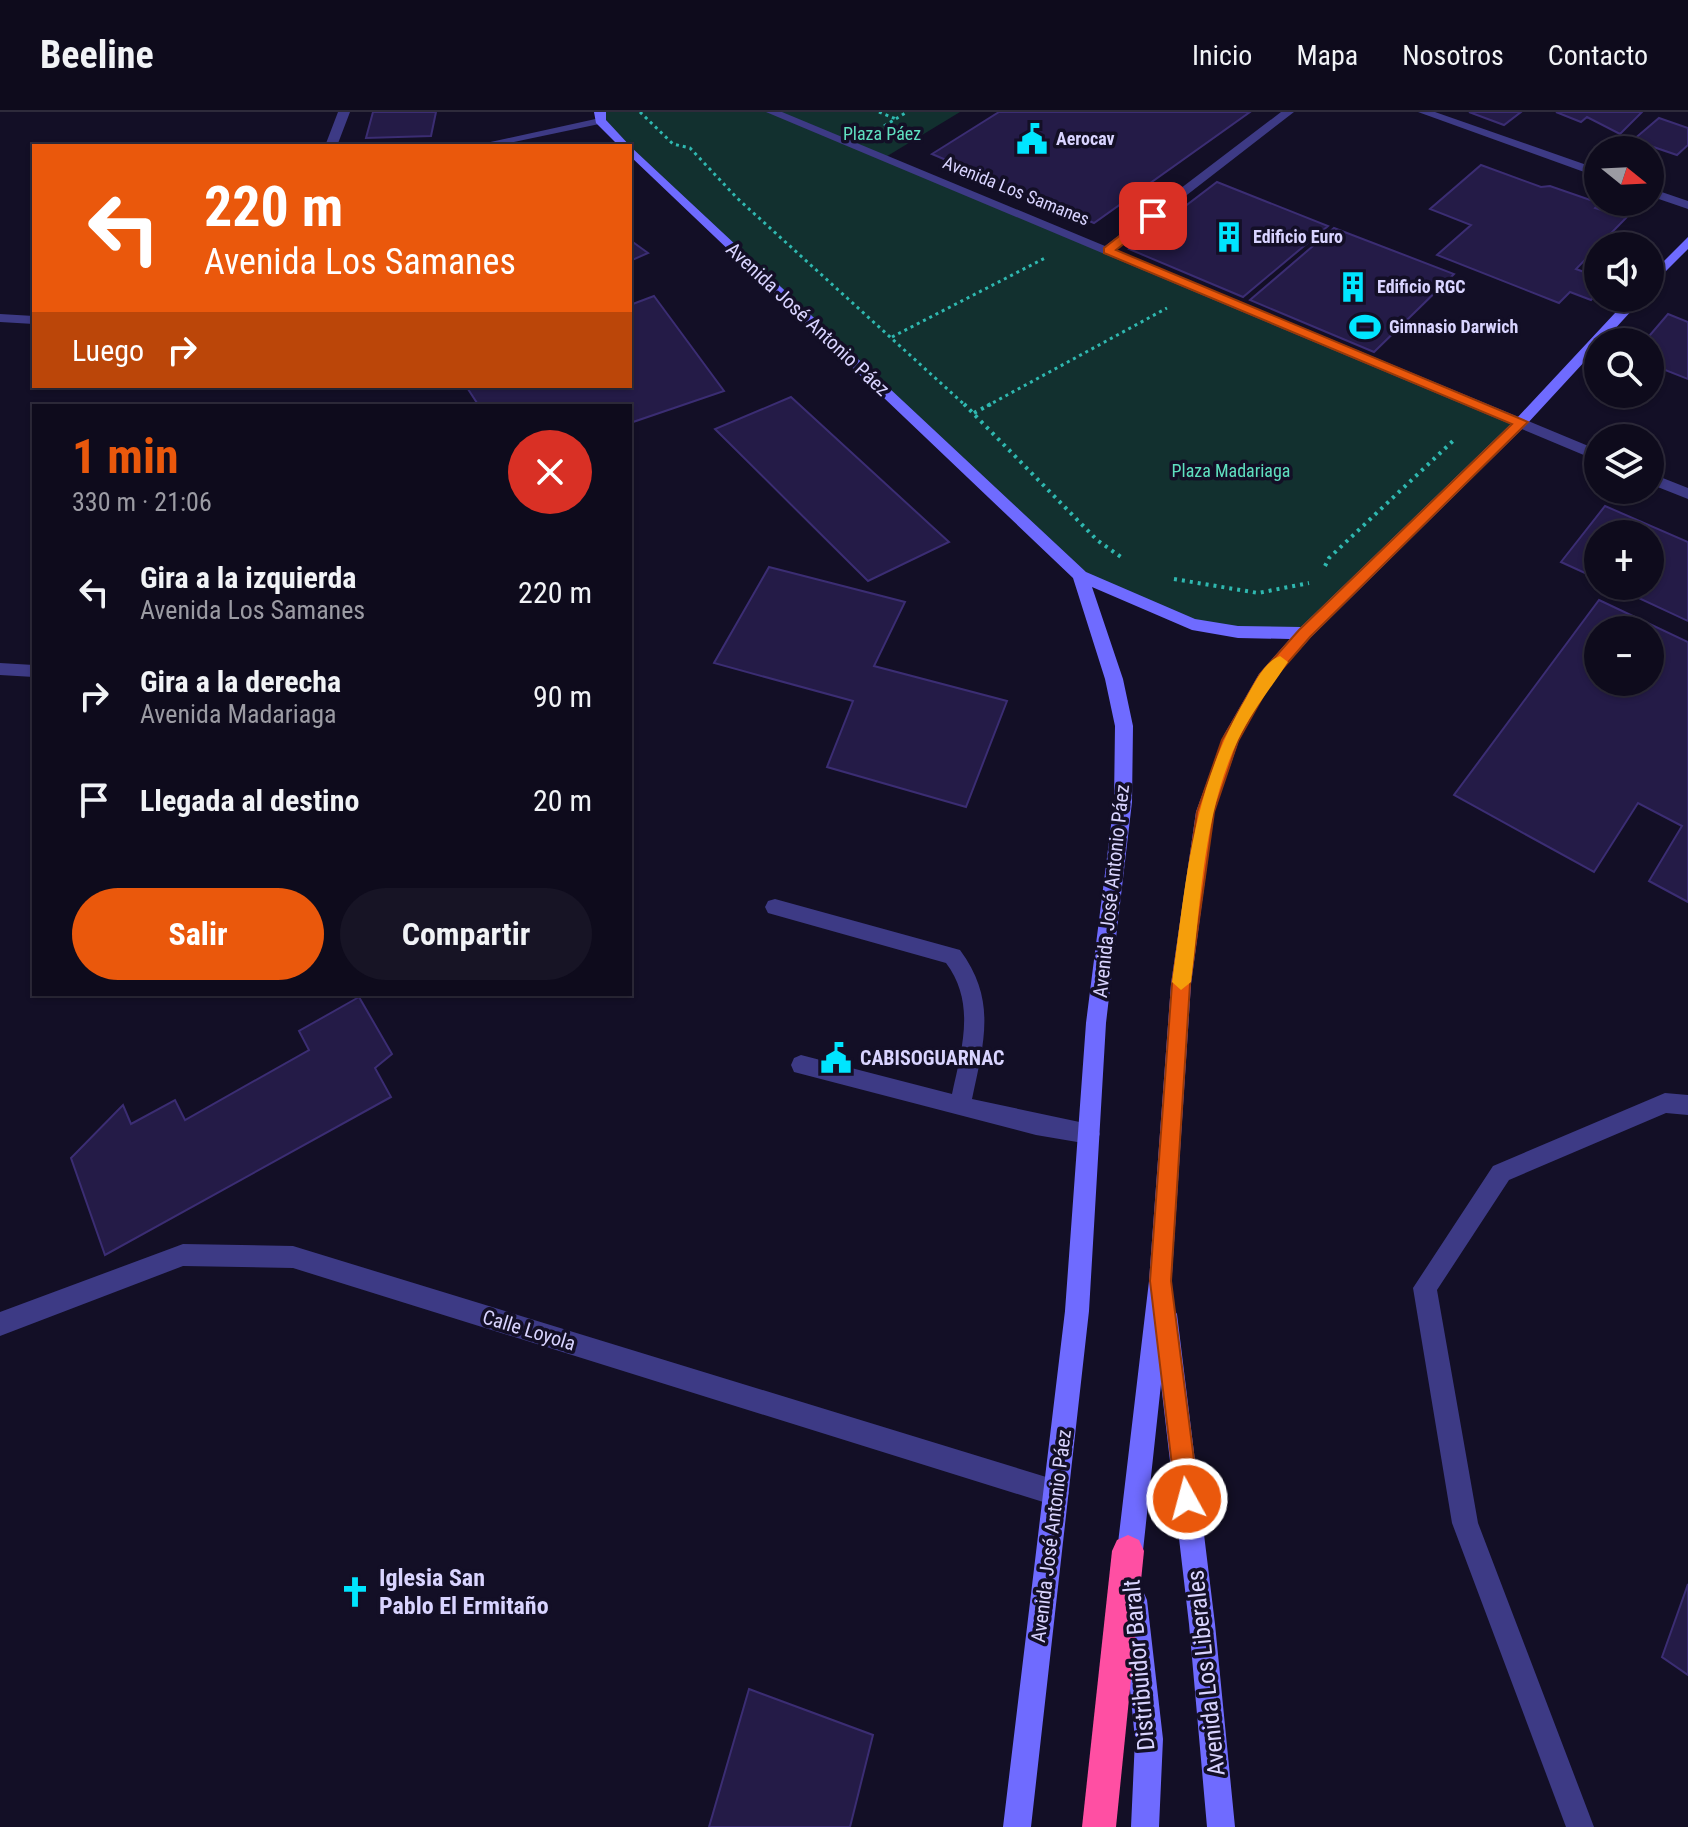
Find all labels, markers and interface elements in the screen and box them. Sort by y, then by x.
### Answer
text: Beeline [40,33,154,77]
text: Inicio [1192,39,1252,72]
text: Mapa [1296,39,1358,72]
text: Nosotros [1402,39,1504,72]
text: Contacto [1548,39,1648,72]
public building icon: Aerocav [1015,122,1049,156]
park label: Plaza Páez [843,123,921,144]
place label: Aerocav [1056,128,1115,149]
north arrow [1584,136,1664,216]
map controls [1584,136,1664,696]
street label: Avenida Los Samanes [940,152,1092,229]
text: 220 m [204,174,343,240]
icon: left [72,176,176,280]
pin [1119,182,1187,250]
icon: arrive [1131,194,1175,238]
building icon: Edificio Euro [1212,220,1246,254]
place label: Edificio Euro [1253,226,1343,247]
button: sound [1584,232,1664,312]
street label: Avenida José Antonio Páez [721,237,895,401]
text: Avenida Los Samanes [204,241,516,283]
building icon: Edificio RGC [1336,270,1370,304]
place label: Edificio RGC [1377,276,1466,297]
sports icon: Gimnasio Darwich [1348,310,1382,344]
place label: Gimnasio Darwich [1389,316,1518,337]
icon: right [160,328,204,372]
button: search [1584,328,1664,408]
text: Luego [72,333,144,368]
button: layers [1584,424,1664,504]
text: 1 min [72,428,179,485]
button: close [508,430,592,514]
park label: Plaza Madariaga [1172,460,1290,481]
text: 330 m · 21:06 [72,487,212,517]
button: + [1584,520,1664,600]
text: Gira a la izquierda [140,560,356,595]
icon: left [72,570,116,614]
text: 220 m [518,575,592,610]
text: Avenida Los Samanes [140,595,365,625]
button: − [1584,616,1664,696]
text: Gira a la derecha [140,664,341,699]
icon: right [72,674,116,718]
text: 90 m [533,679,592,714]
text: Avenida Madariaga [140,699,336,729]
icon: arrive [72,778,116,822]
text: Llegada al destino [140,783,359,818]
text: 20 m [533,783,592,818]
street label: Avenida José Antonio Páez [1088,783,1134,999]
button: Salir [72,888,324,980]
button: Compartir [340,888,592,980]
public building icon: CABISOGUARNAC [819,1041,853,1075]
place label: CABISOGUARNAC [860,1046,1004,1070]
street label: Calle Loyola [480,1305,578,1355]
street label: Avenida José Antonio Páez [1026,1428,1076,1644]
position arrow [1145,1457,1229,1541]
place label: Iglesia San Pablo El Ermitaño [379,1564,549,1620]
street label: Avenida Los Liberales [1181,1569,1231,1777]
church icon: Iglesia San Pablo El Ermitaño [338,1575,372,1609]
street label: Distribuidor Baralt [1118,1578,1160,1752]

